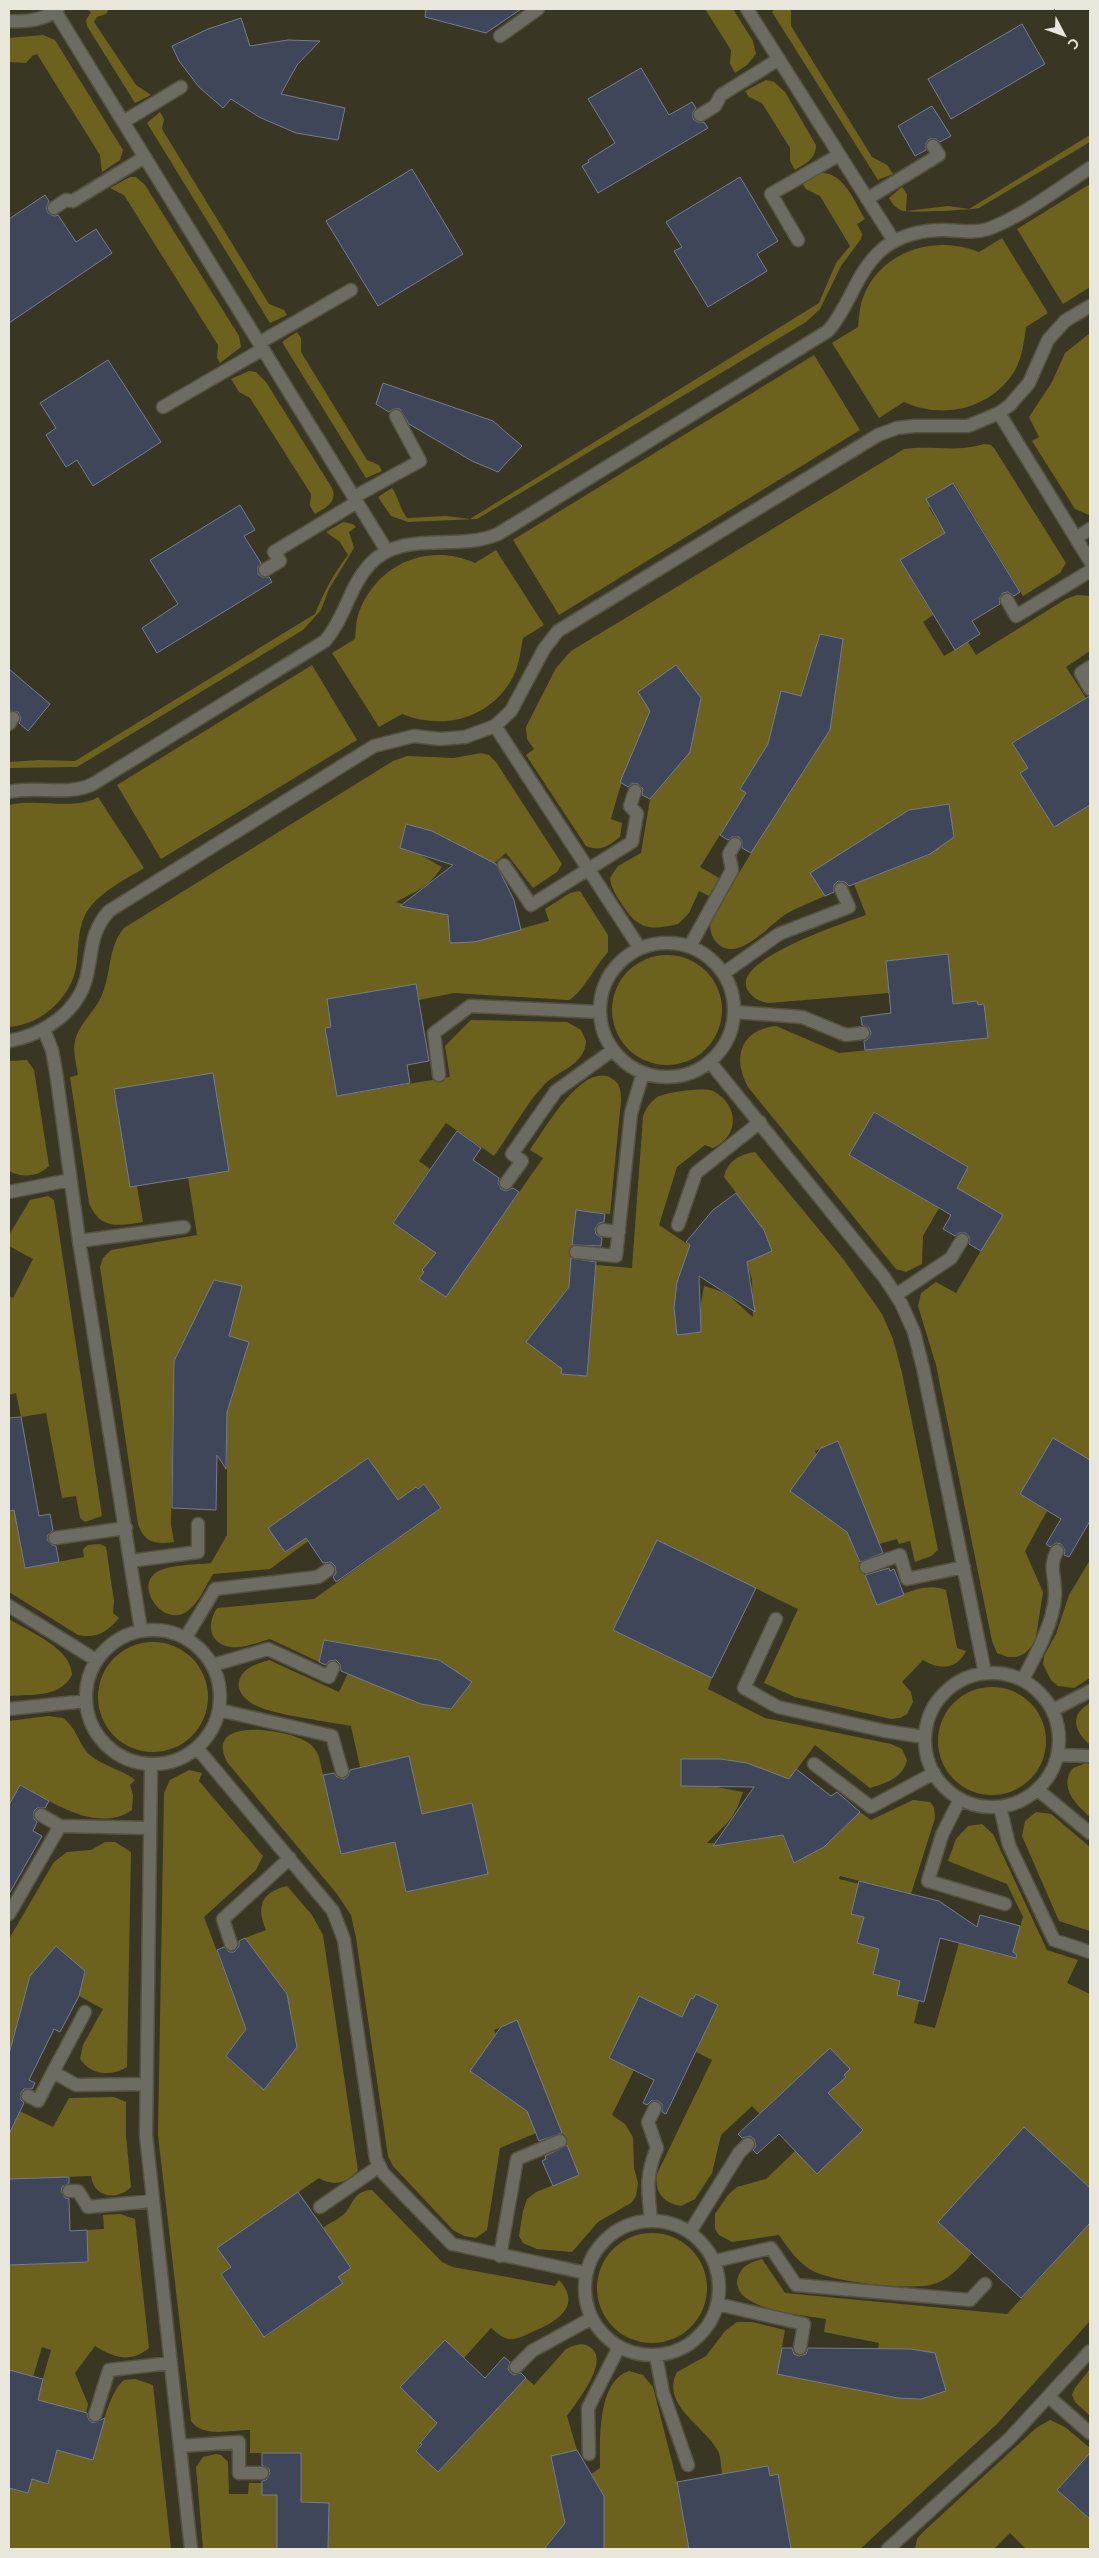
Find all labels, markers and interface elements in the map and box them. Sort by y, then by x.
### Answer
north arrow [1039,10,1089,60]
text: С [1065,35,1083,52]

